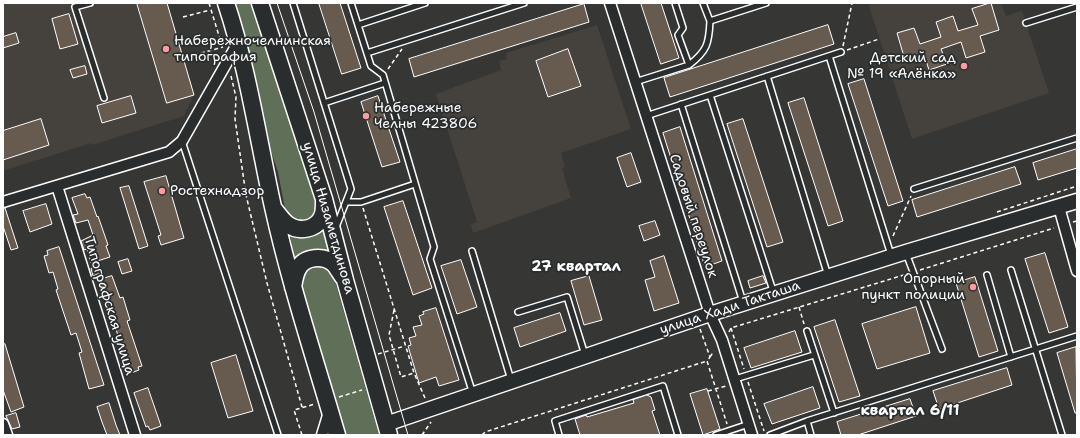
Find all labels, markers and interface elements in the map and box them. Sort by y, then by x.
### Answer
place label: Набережночелнинская типография [174,33,331,66]
marker: Набережночелнинская типография [161,44,171,54]
place label: Детский сад № 19 «Алёнка» [847,50,956,82]
marker: Детский сад № 19 «Алёнка» [959,61,969,71]
place label: Набережные Челны 423806 [374,100,477,132]
marker: Набережные Челны 423806 [361,111,371,121]
street label: улица Низаметдинова [298,140,358,296]
street label: Садовый переулок [665,152,721,280]
place label: Ростехнадзор [170,183,264,199]
marker: Ростехнадзор [157,186,167,196]
street label: Типографская улица [80,235,138,377]
district label: 27 квартал [531,258,621,276]
place label: Опорный пункт полиции [861,271,965,304]
street label: улица Хади Такташа [658,277,802,339]
marker: Опорный пункт полиции [968,282,978,292]
district label: квартал 6/11 [860,402,960,420]

